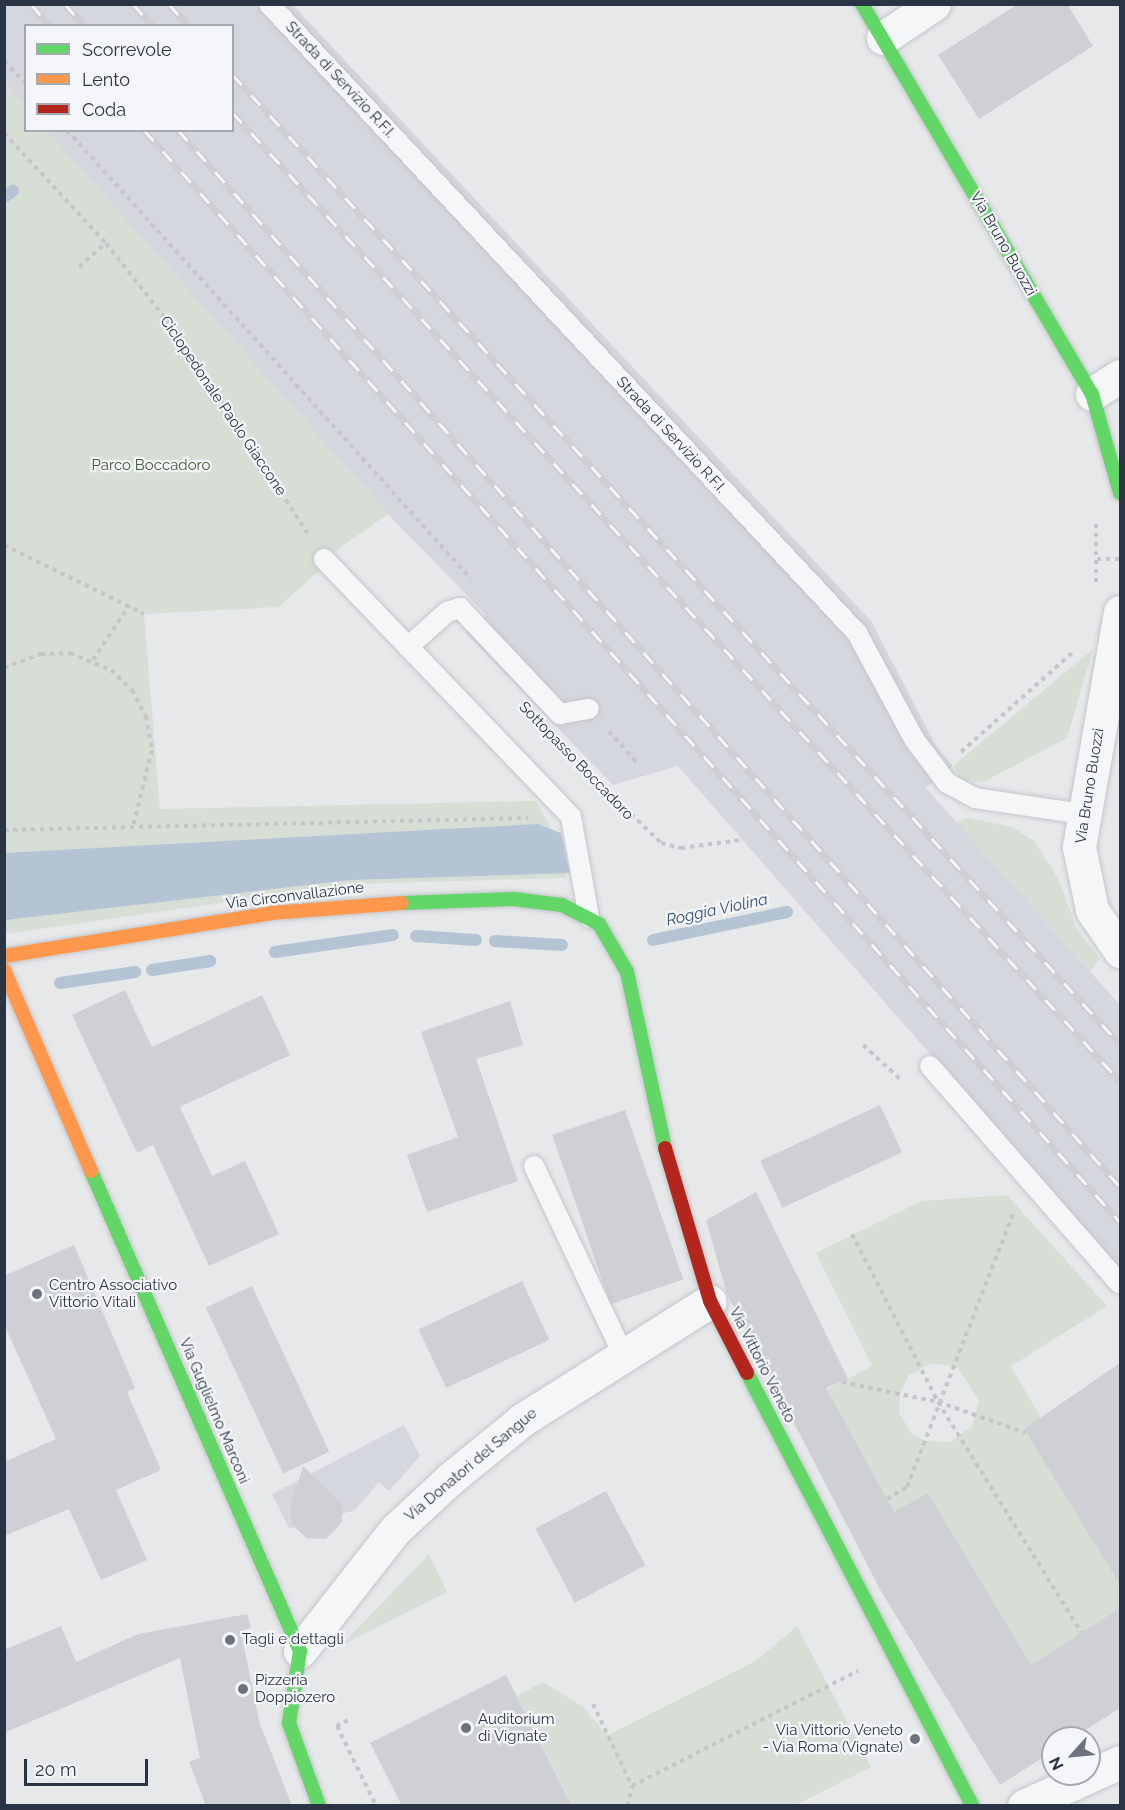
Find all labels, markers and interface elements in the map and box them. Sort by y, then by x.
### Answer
street label: Strada di Servizio R.F.I. [281,18,399,142]
legend [24,24,234,132]
text: Scorrevole [82,39,172,60]
text: Lento [82,69,130,90]
text: Coda [82,99,126,120]
street label: Via Bruno Buozzi [966,189,1040,299]
street label: Ciclopedonale Paolo Giaccone [156,313,290,499]
street label: Strada di Servizio R.F.I. [612,373,730,497]
park label: Parco Boccadoro [91,457,211,475]
street label: Sottopasso Boccadoro [515,698,637,824]
street label: Via Bruno Buozzi [1072,727,1108,845]
street label: Via Circonvallazione [225,879,365,913]
water label: Roggia Violina [664,890,770,930]
place label: Centro Associativo Vittorio Vitali [49,1276,178,1311]
marker: Centro Associativo Vittorio Vitali [30,1287,44,1301]
street label: Via Vittorio Veneto [725,1304,799,1426]
street label: Via Guglielmo Marconi [175,1335,253,1487]
street label: Via Donatori del Sangue [401,1404,541,1526]
place label: Tagli e dettagli [242,1631,344,1649]
marker: Tagli e dettagli [223,1633,237,1647]
place label: Pizzeria Doppiozero [255,1671,335,1706]
marker: Pizzeria Doppiozero [236,1682,250,1696]
place label: Auditorium di Vignate [478,1710,555,1745]
marker: Auditorium di Vignate [459,1721,473,1735]
place label: Via Vittorio Veneto - Via Roma (Vignate) [762,1721,903,1756]
north arrow [1041,1726,1101,1786]
marker: Via Vittorio Veneto - Via Roma (Vignate) [908,1732,922,1746]
scale bar [27,1747,152,1785]
text: N [1045,1754,1068,1773]
text: 20 m [35,1759,77,1780]

